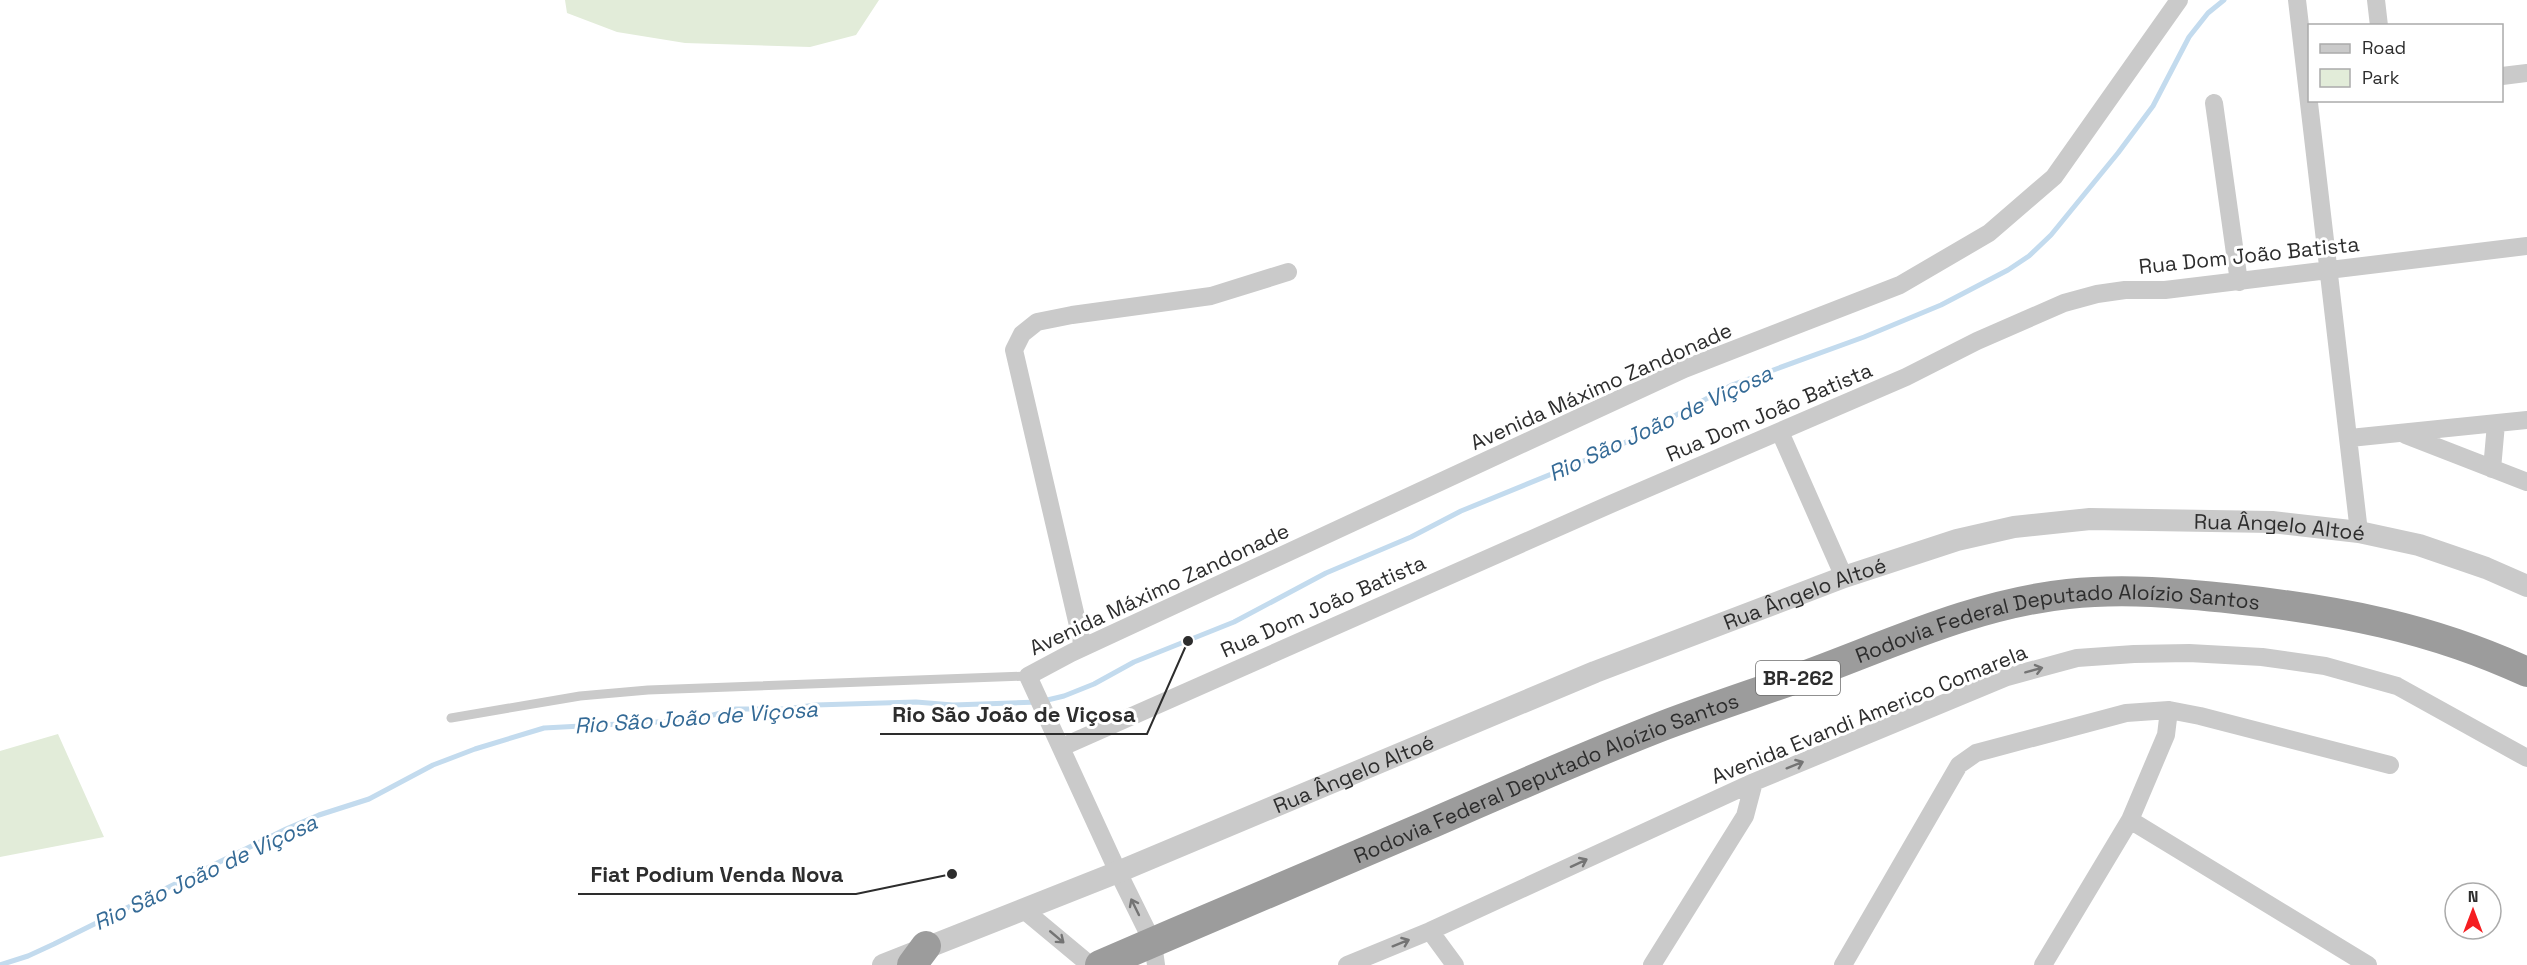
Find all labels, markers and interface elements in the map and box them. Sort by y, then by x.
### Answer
legend [2308,24,2503,102]
text: Road [2362,36,2406,59]
text: Park [2362,66,2400,89]
street label: Rua Dom João Batista [2137,230,2361,280]
street label: Avenida Máximo Zandonade [1466,316,1736,456]
street label: Rua Dom João Batista [1662,356,1876,468]
water label: Rio São João de Viçosa [1544,359,1777,487]
street label: Rua Ângelo Altoé [2194,507,2367,546]
street label: Avenida Máximo Zandonade [1025,517,1293,661]
street label: Rua Dom João Batista [1216,549,1430,663]
street label: Rua Ângelo Altoé [1719,551,1889,635]
street label: Rodovia Federal Deputado Aloízio Santos [1851,578,2262,669]
street label: Avenida Evandi Americo Comarela [1707,638,2031,790]
road number: BR-262 [1756,661,1840,695]
one-way arrow [2025,664,2044,675]
street label: Rodovia Federal Deputado Aloízio Santos [1349,686,1742,869]
callout: Rio São João de Viçosa [880,694,1147,734]
water label: Rio São João de Viçosa [573,695,819,739]
text: Rio São João de Viçosa [892,700,1136,728]
street label: Rua Ângelo Altoé [1269,728,1438,819]
one-way arrow [1785,759,1804,770]
water label: Rio São João de Viçosa [89,808,322,936]
callout: Fiat Podium Venda Nova [578,854,856,894]
one-way arrow [1570,856,1588,867]
text: Fiat Podium Venda Nova [590,860,844,888]
north arrow [2443,881,2503,941]
text: N [2468,886,2478,907]
one-way arrow [1129,899,1141,917]
one-way arrow [1049,931,1065,944]
one-way arrow [1391,937,1410,948]

